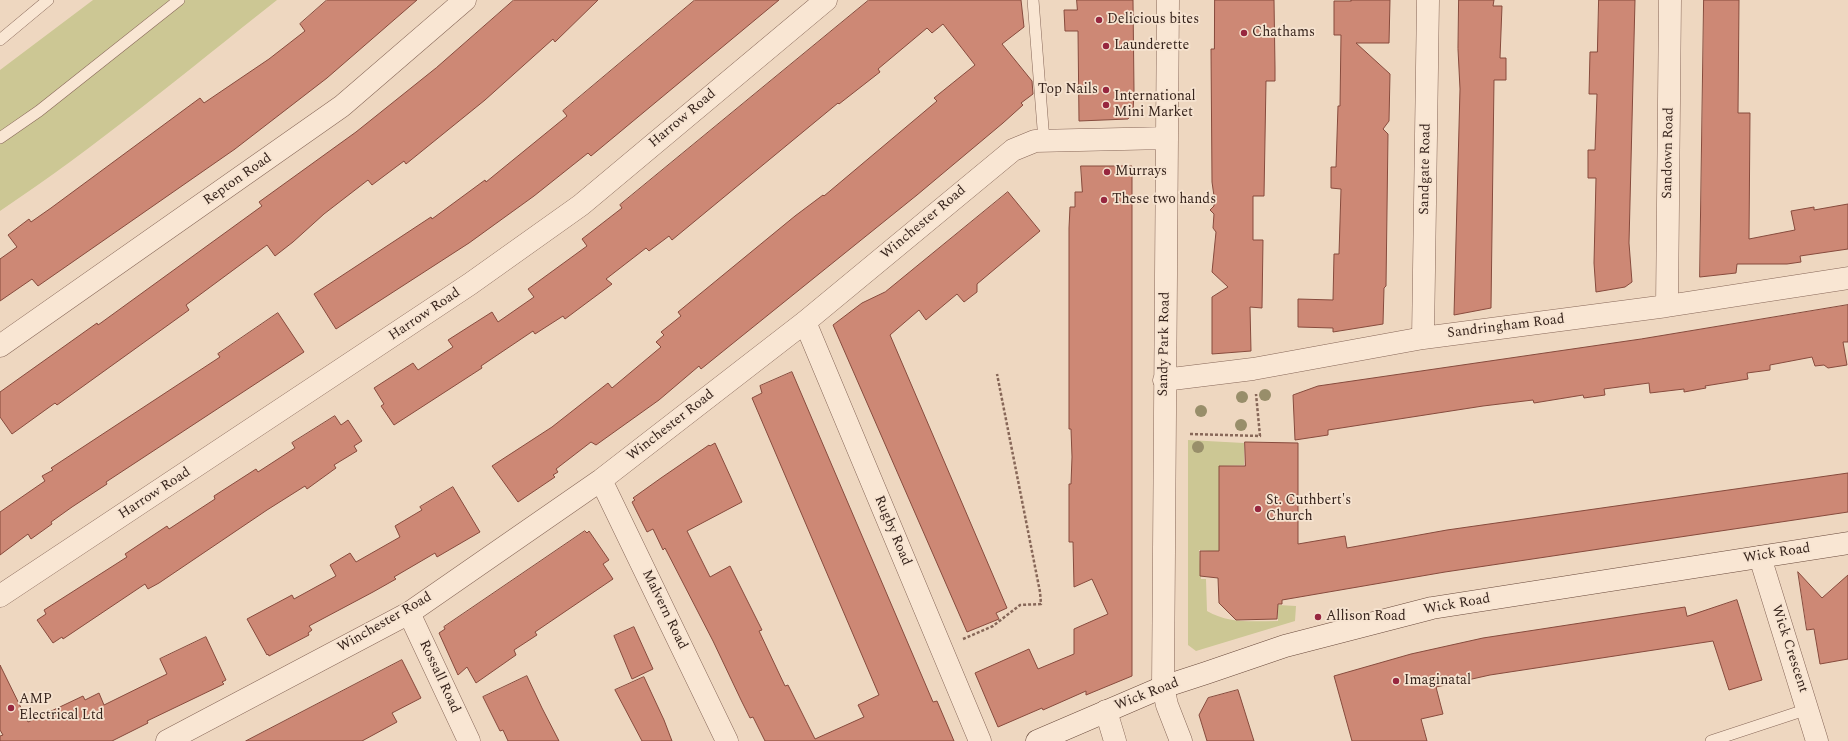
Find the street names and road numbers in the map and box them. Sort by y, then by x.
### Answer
street label: Harrow Road [646,86,720,152]
street label: Sandown Road [1660,107,1678,199]
street label: Sandgate Road [1417,123,1435,215]
street label: Repton Road [201,150,275,210]
street label: Winchester Road [878,182,970,264]
street label: Harrow Road [386,285,464,345]
street label: Sandy Park Road [1156,292,1174,396]
street label: Sandringham Road [1446,311,1566,343]
street label: Winchester Road [624,387,718,465]
street label: Harrow Road [116,464,194,524]
street label: Rugby Road [870,493,914,569]
street label: Wick Road [1742,540,1812,568]
street label: Malvern Road [637,567,691,653]
street label: Winchester Road [335,589,435,657]
street label: Wick Road [1422,591,1492,619]
street label: Wick Crescent [1767,603,1811,695]
street label: Rossall Road [415,638,463,716]
street label: Wick Road [1112,675,1182,715]

